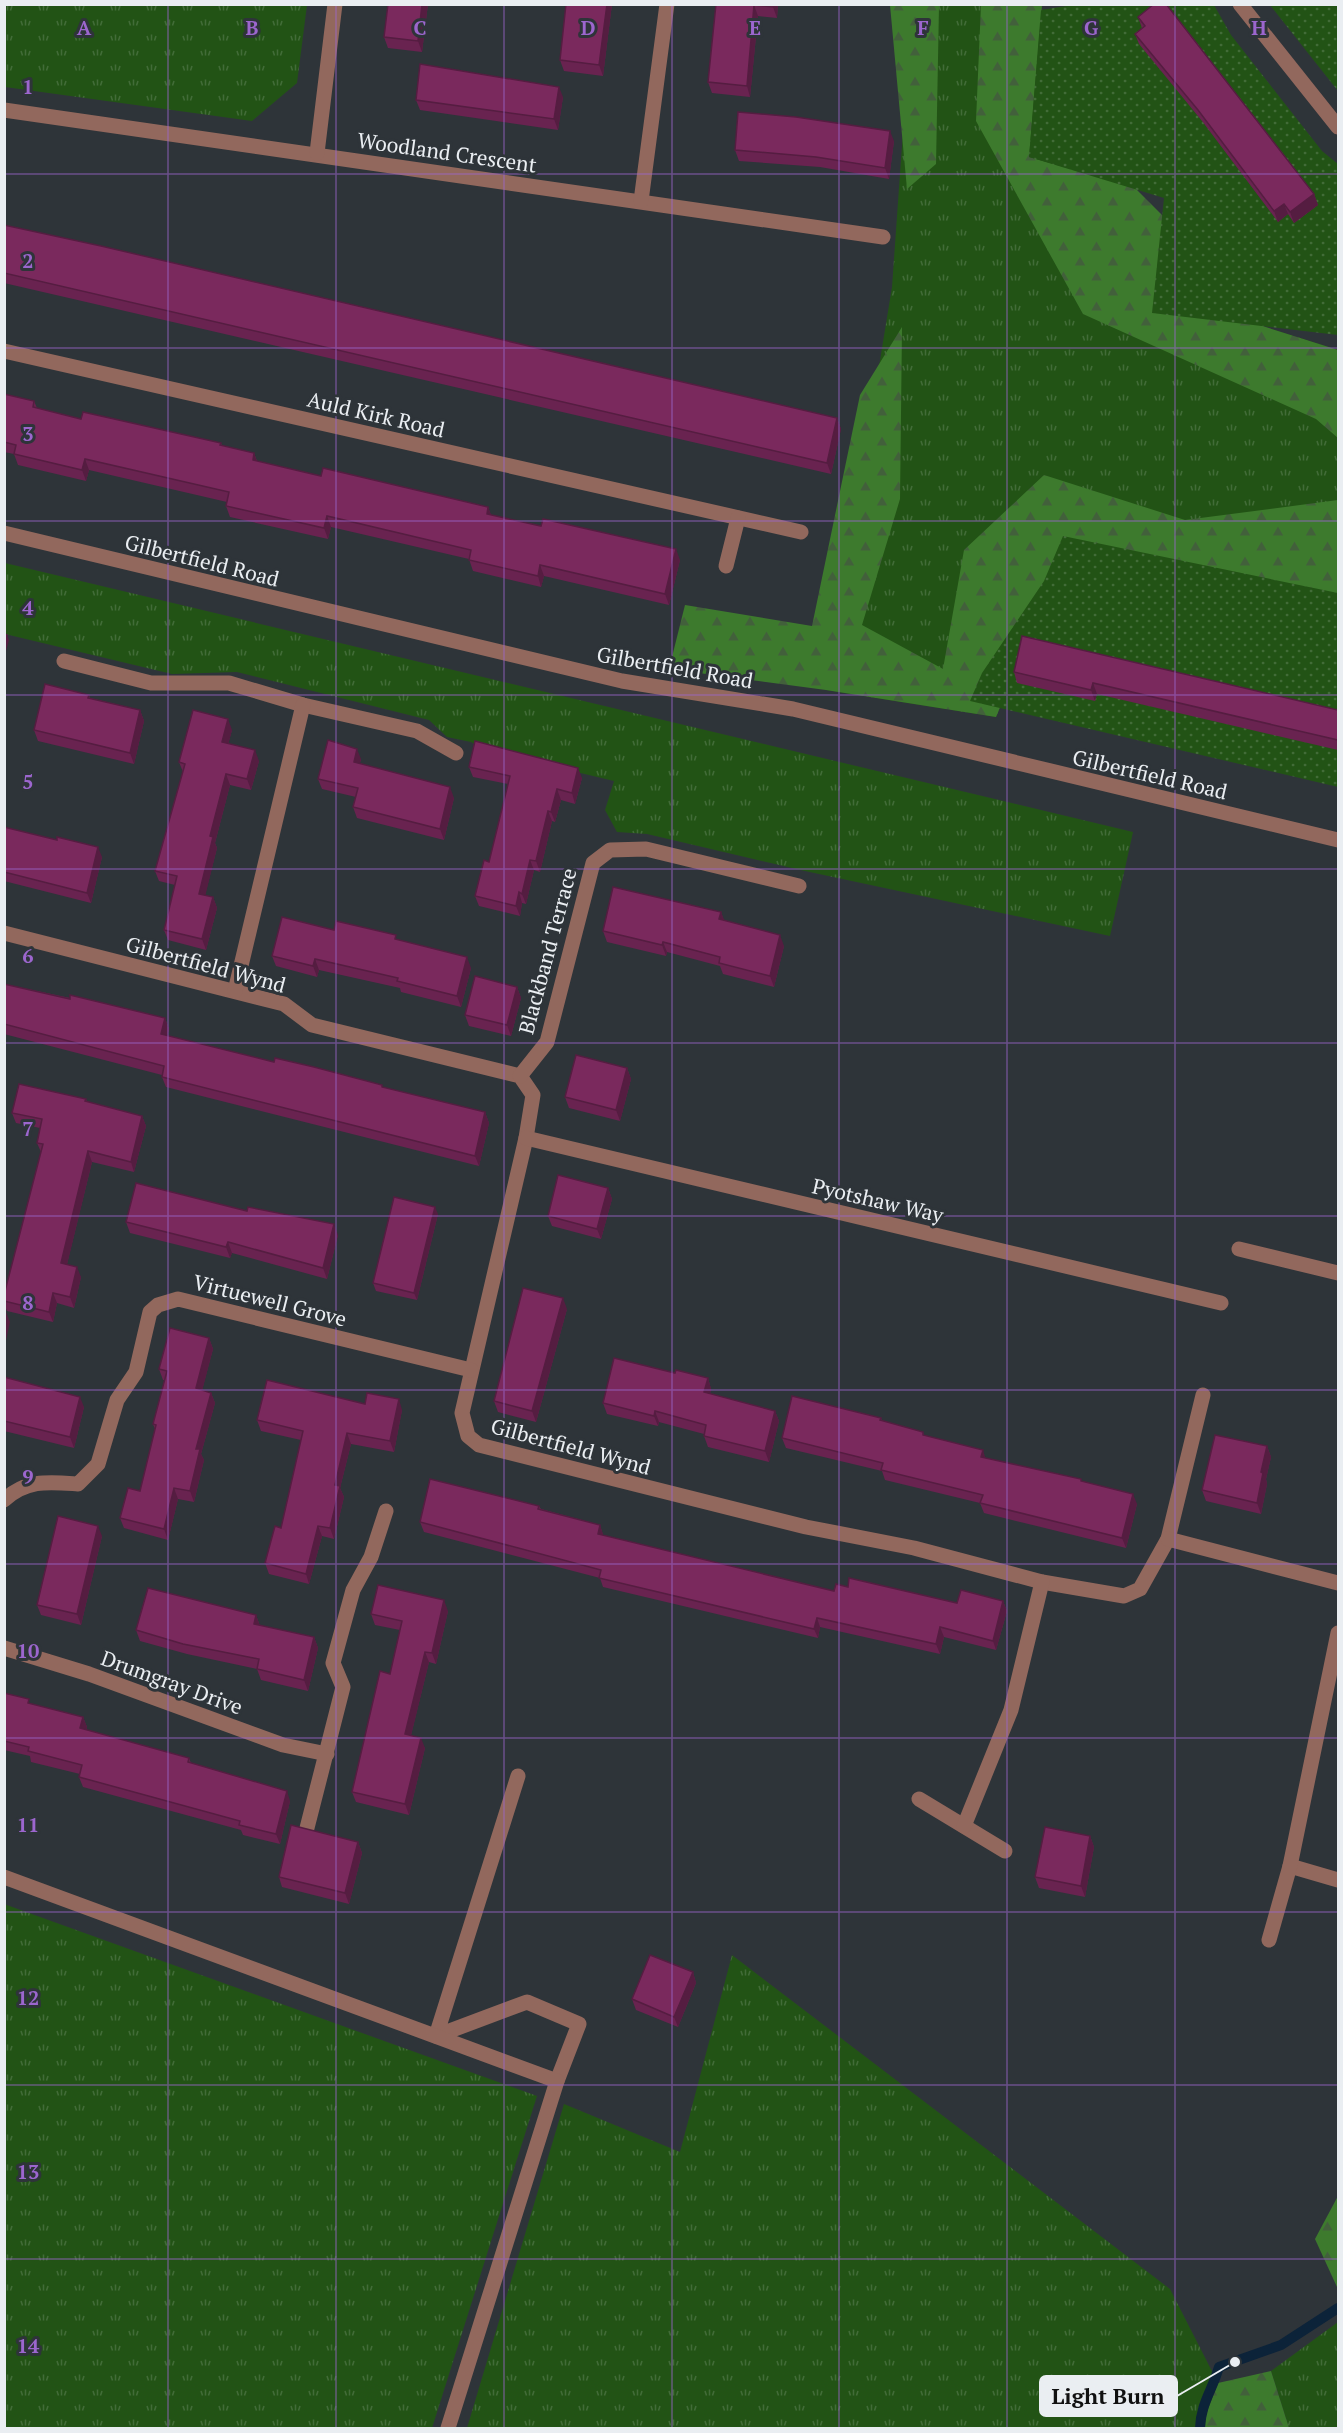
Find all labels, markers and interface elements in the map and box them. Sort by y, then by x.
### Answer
text: A [77,14,92,41]
text: B [246,14,259,41]
text: C [413,14,427,41]
text: D [581,14,595,41]
text: E [749,14,761,41]
text: F [917,14,929,41]
text: G [1084,14,1098,41]
text: H [1251,14,1267,41]
text: 1 [22,73,34,100]
street label: Woodland Crescent [356,126,539,178]
text: 2 [22,247,34,274]
street label: Auld Kirk Road [305,385,448,443]
text: 3 [22,420,34,447]
street label: Gilbertfield Road [122,527,282,593]
text: 4 [22,594,34,621]
street label: Gilbertfield Road [595,639,756,695]
street label: Gilbertfield Road [1070,743,1230,805]
text: 5 [22,768,34,795]
street label: Blackband Terrace [511,865,583,1037]
street label: Gilbertfield Wynd [123,929,289,999]
text: 6 [22,942,34,969]
text: 7 [22,1115,34,1142]
street label: Pyotshaw Way [810,1171,947,1229]
street label: Virtuewell Grove [190,1267,350,1333]
text: 8 [22,1289,34,1316]
street label: Gilbertfield Wynd [488,1411,654,1481]
text: 9 [22,1463,34,1490]
text: 10 [17,1637,39,1664]
street label: Drumgray Drive [97,1643,247,1721]
text: 11 [17,1811,39,1838]
text: 12 [17,1984,39,2011]
text: 13 [17,2158,39,2185]
text: 14 [17,2332,40,2359]
callout: Light Burn [1040,2376,1177,2416]
text: Light Burn [1052,2381,1164,2410]

